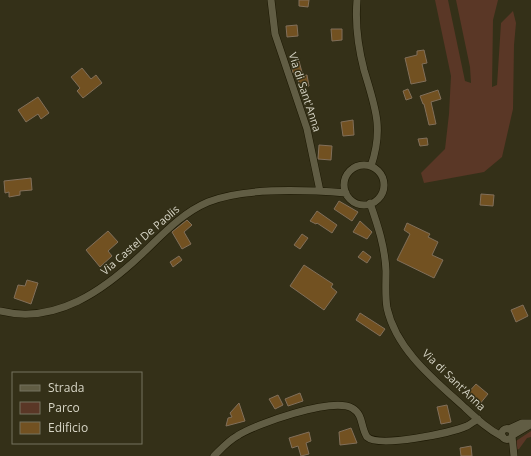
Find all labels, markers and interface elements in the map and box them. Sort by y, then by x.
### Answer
street label: Via di Sant'Anna [286,50,325,133]
street label: Via Castel De Paolis [97,201,182,278]
street label: Via di Sant'Anna [419,346,489,414]
legend [12,372,142,444]
text: Strada [48,379,84,396]
text: Parco [48,399,80,416]
text: Edificio [48,419,88,436]

